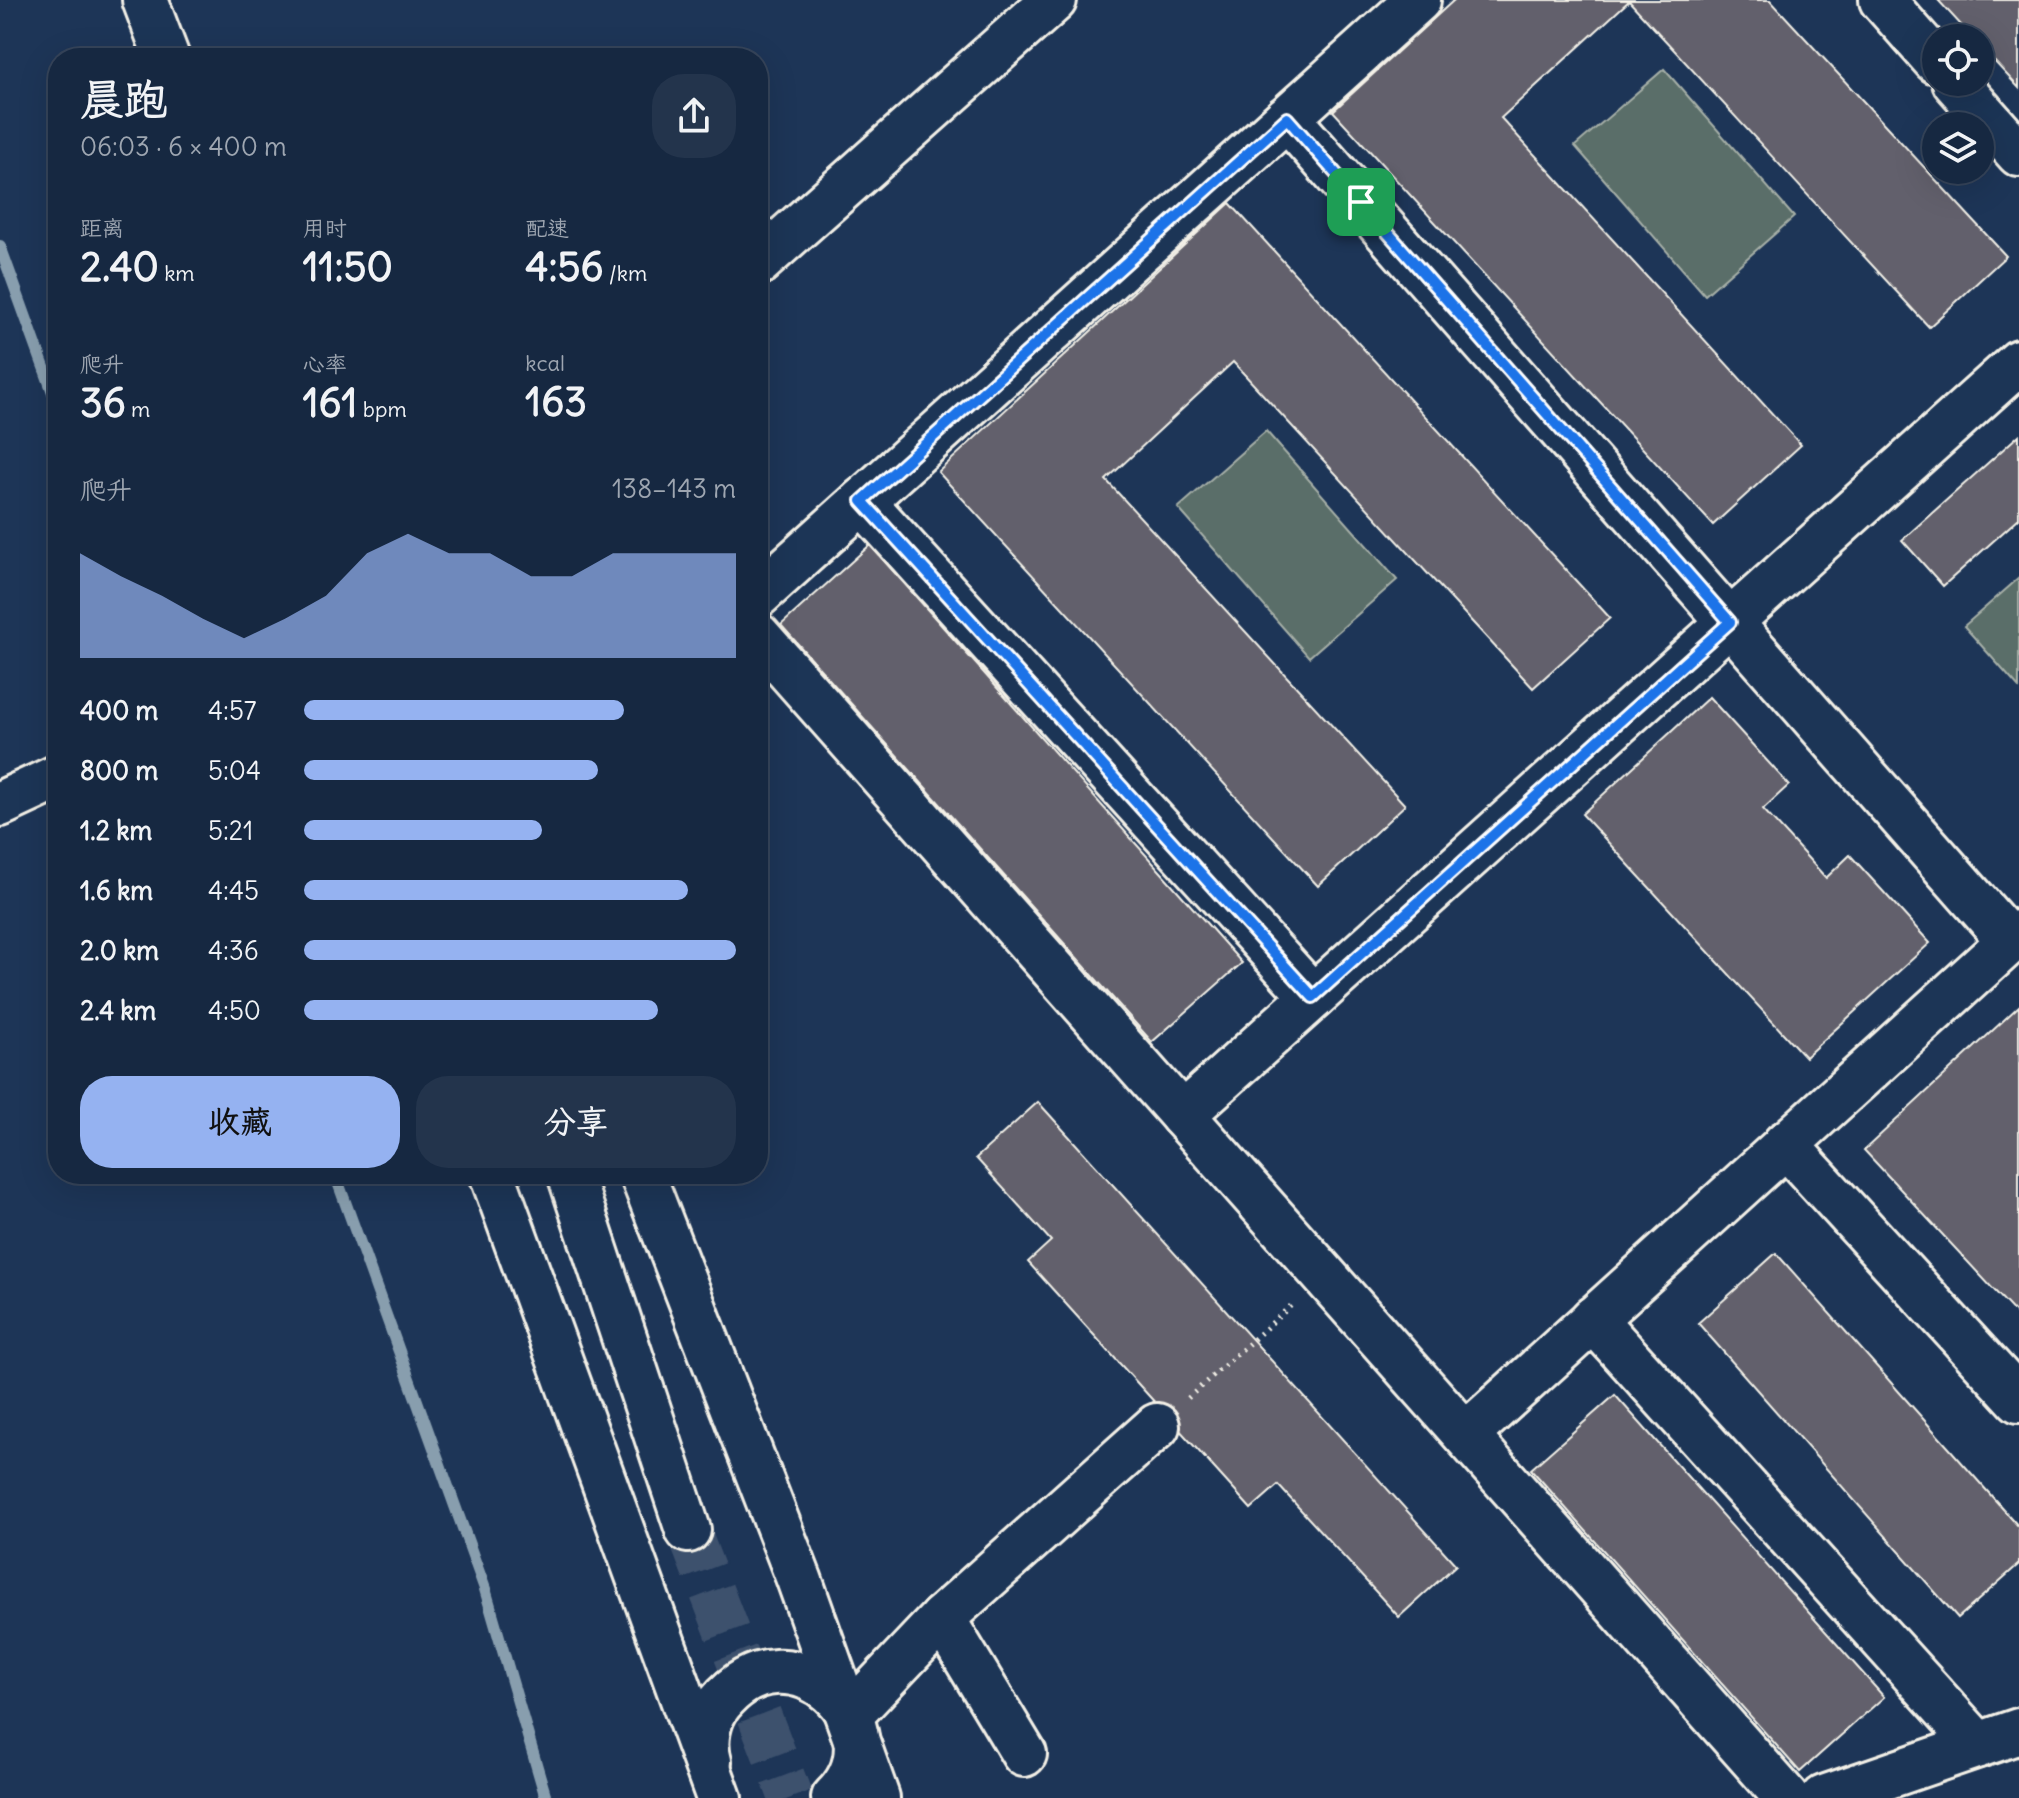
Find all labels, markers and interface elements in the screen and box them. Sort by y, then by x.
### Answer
map controls [1922,24,1994,184]
button: locate [1922,24,1994,96]
text: 晨跑 [80,72,168,127]
button: share [652,74,736,158]
button: layers [1922,112,1994,184]
text: 06:03 · 6 × 400 m [80,130,287,163]
pin [1327,168,1395,236]
icon: arrive [1339,180,1383,224]
text: 距离 [80,214,124,242]
text: 用时 [303,214,347,242]
text: 配速 [525,214,569,242]
text: 2.40 [80,242,159,292]
text: 11:50 [303,242,393,292]
text: 4:56 [525,242,604,292]
text: km [159,259,195,287]
text: /km [604,259,647,287]
text: kcal [525,349,565,377]
text: 爬升 [80,350,124,378]
text: 心率 [303,350,347,378]
text: 163 [525,377,587,427]
text: 36 [80,378,126,428]
text: 161 [303,378,358,428]
text: m [126,395,150,423]
text: bpm [358,395,407,423]
text: 138–143 m [612,472,736,505]
text: 爬升 [80,473,132,506]
text: 400 m [80,694,158,727]
text: 4:57 [208,694,257,727]
text: 800 m [80,754,158,787]
text: 5:04 [208,754,261,787]
text: 1.2 km [80,814,152,847]
text: 5:21 [208,814,253,847]
text: 1.6 km [80,874,153,907]
text: 4:45 [208,874,259,907]
text: 2.0 km [80,934,159,967]
text: 4:36 [208,934,259,967]
text: 2.4 km [80,994,156,1027]
text: 4:50 [208,994,261,1027]
button: 收藏 [80,1076,400,1168]
button: 分享 [416,1076,736,1168]

